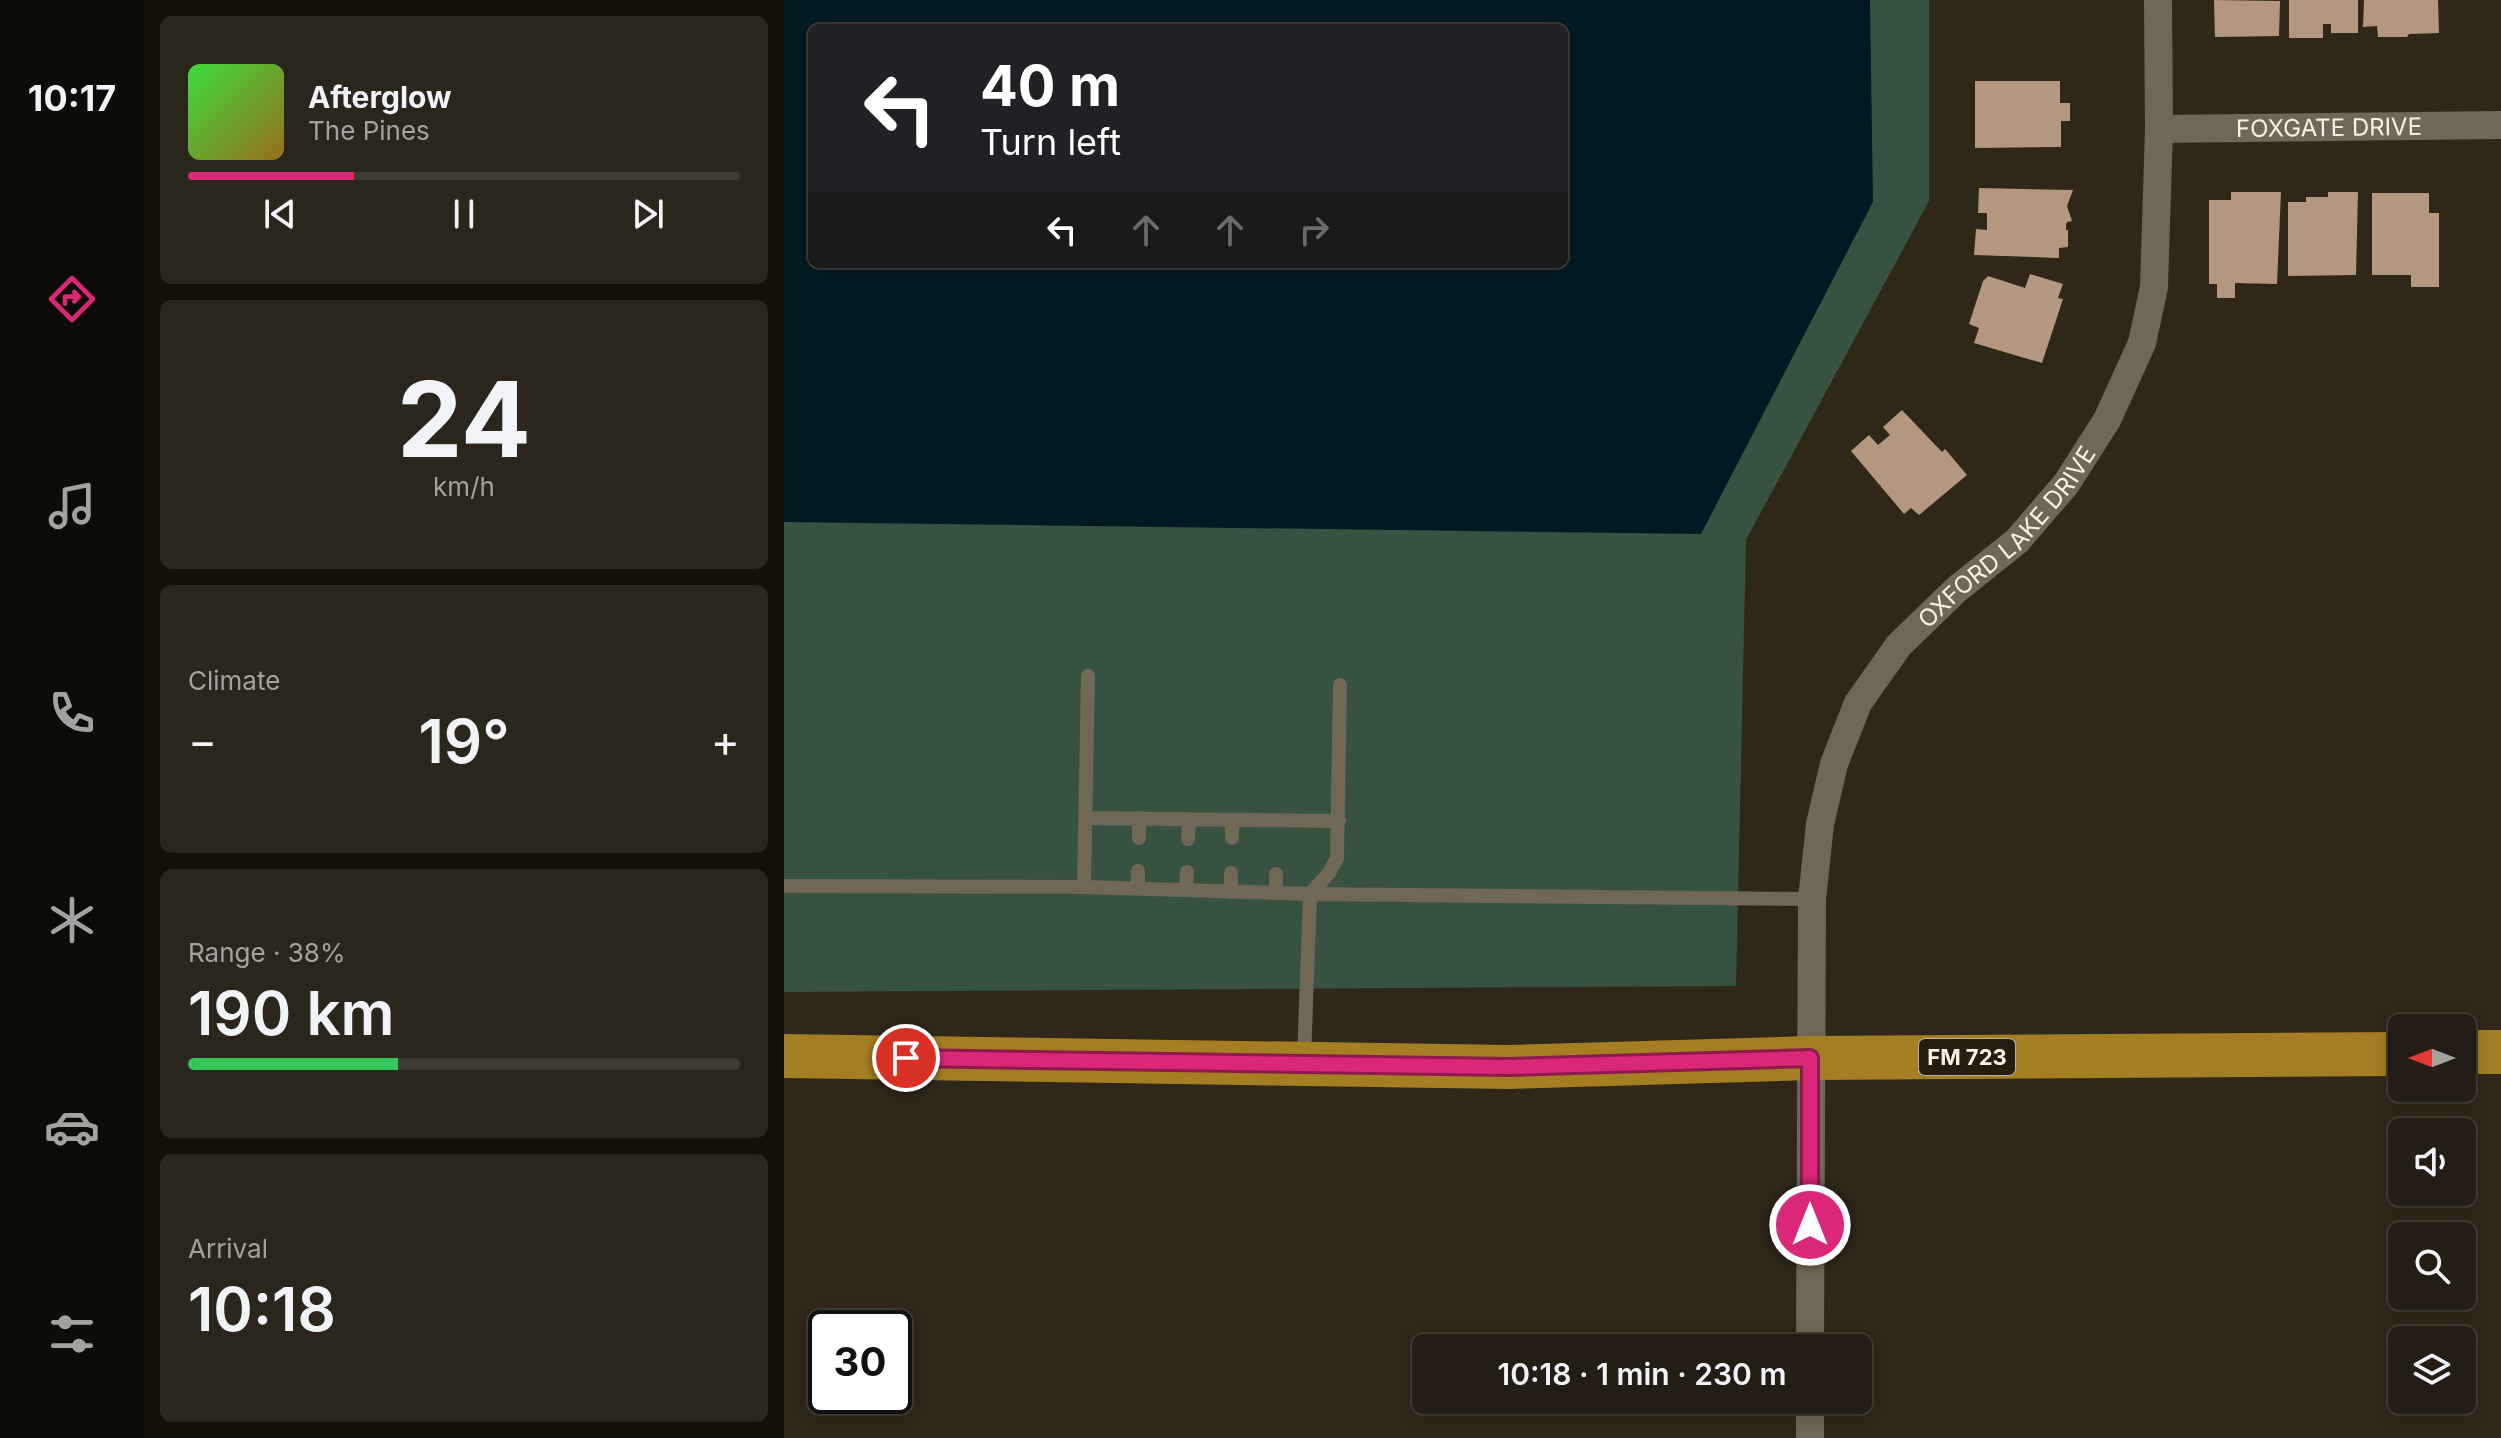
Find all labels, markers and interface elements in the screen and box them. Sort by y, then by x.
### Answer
text: 40 m [980,52,1120,120]
icon: left [848,56,952,160]
text: 10:17 [28,76,116,120]
text: Afterglow [308,79,452,115]
street label: FOXGATE DRIVE [2236,111,2422,143]
text: The Pines [308,115,430,146]
text: Turn left [980,120,1121,164]
icon: previous [258,192,302,236]
icon: pause [442,192,486,236]
icon: next [626,192,670,236]
icon: left [1040,208,1084,252]
icon: ahead [1124,208,1168,252]
icon: ahead [1208,208,1252,252]
icon: right [1292,208,1336,252]
icon: directions [44,271,100,327]
text: 24 [397,356,531,482]
street label: OXFORD LAKE DRIVE [1912,440,2101,634]
text: km/h [433,471,495,502]
icon: music [44,478,100,534]
text: Climate [188,665,280,696]
icon: phone [44,685,100,741]
text: 19° [418,705,510,777]
text: − [188,714,217,768]
text: + [711,714,740,768]
icon: climate [44,892,100,948]
text: Range · 38% [188,937,345,968]
text: 190 km [188,977,395,1049]
north arrow [2388,1014,2476,1102]
map controls [2388,1014,2476,1414]
pin [872,1024,940,1092]
icon: arrive [884,1036,928,1080]
road number: FM 723 [1919,1039,2015,1075]
icon: car [44,1099,100,1155]
button: sound [2388,1118,2476,1206]
position arrow [1768,1183,1852,1267]
button: search [2388,1222,2476,1310]
text: Arrival [188,1233,268,1264]
text: 10:18 [188,1273,336,1345]
icon: filters [44,1306,100,1362]
speed limit sign: 30 [808,1310,912,1414]
button: layers [2388,1326,2476,1414]
text: 10:18 · 1 min · 230 m [1498,1356,1786,1392]

